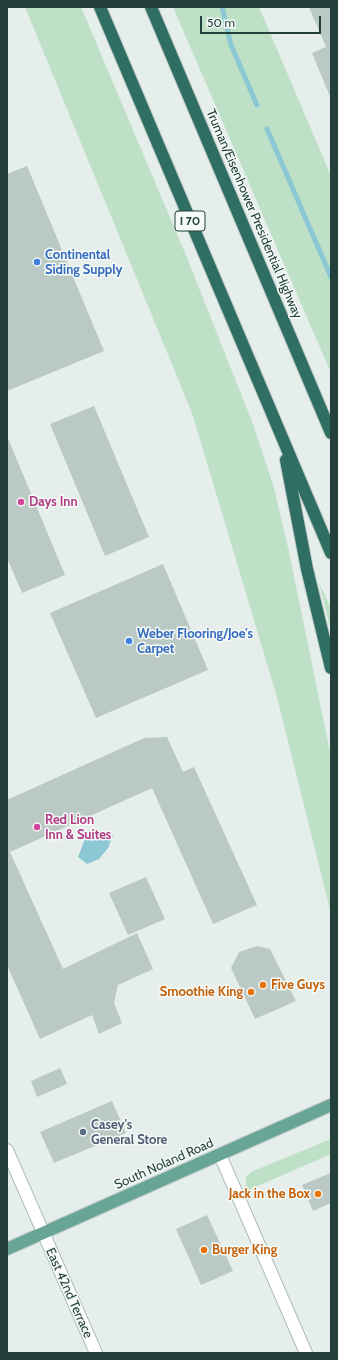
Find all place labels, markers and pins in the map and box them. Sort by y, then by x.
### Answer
place label: Continental Siding Supply [45,247,123,278]
marker: Continental Siding Supply [32,257,42,267]
place label: Days Inn [29,494,78,510]
marker: Days Inn [16,497,26,507]
place label: Weber Flooring/Joe's Carpet [137,626,253,657]
marker: Weber Flooring/Joe's Carpet [124,636,134,646]
place label: Red Lion Inn & Suites [45,812,111,843]
marker: Red Lion Inn & Suites [32,822,42,832]
place label: Five Guys [271,977,325,993]
marker: Five Guys [258,980,268,990]
place label: Smoothie King [160,984,243,1000]
marker: Smoothie King [246,987,256,997]
place label: Casey's General Store [91,1117,167,1148]
marker: Casey's General Store [78,1127,88,1137]
place label: Jack in the Box [229,1186,310,1202]
marker: Jack in the Box [313,1189,323,1199]
place label: Burger King [212,1242,277,1258]
marker: Burger King [199,1245,209,1255]

